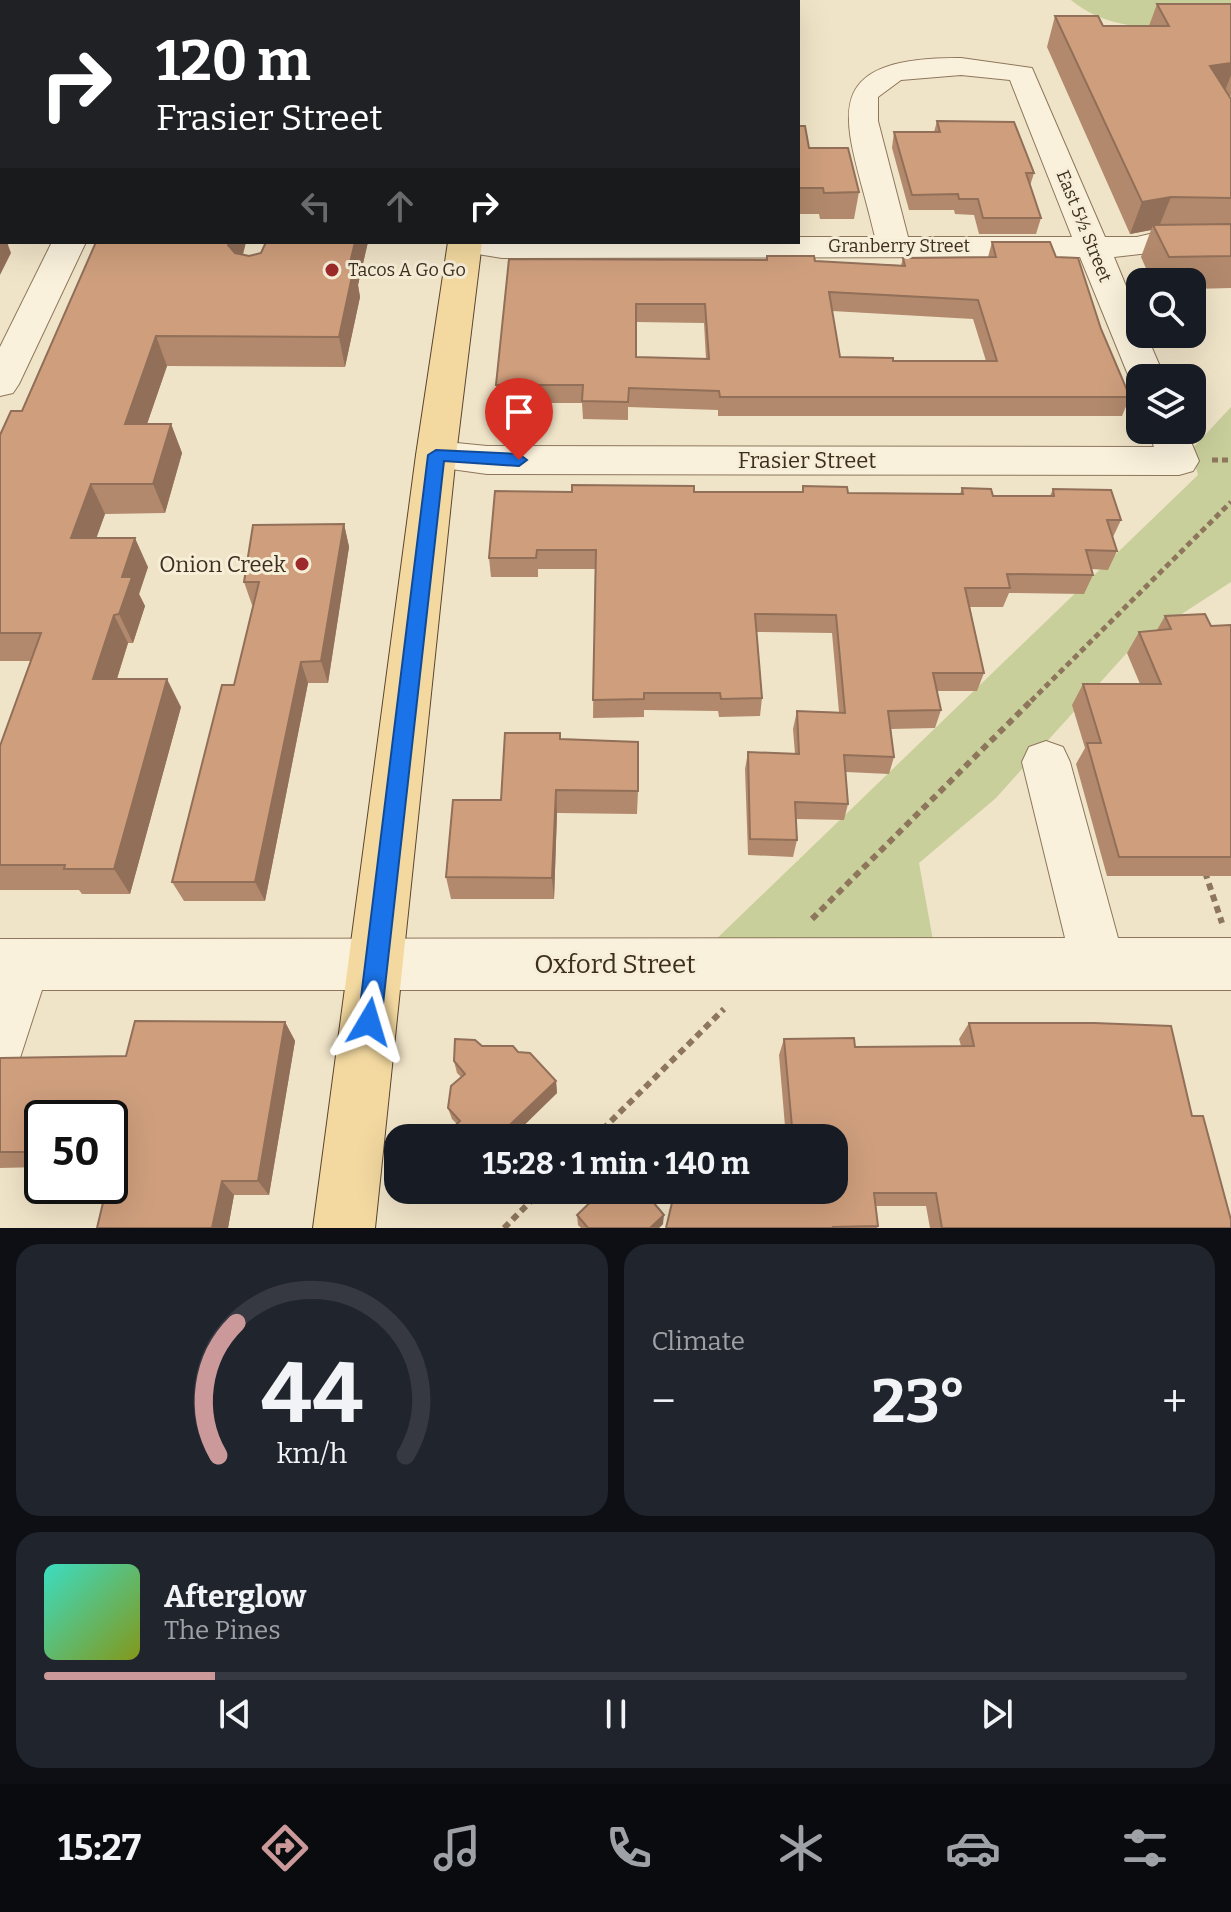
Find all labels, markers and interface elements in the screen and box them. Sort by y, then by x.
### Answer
text: 120 m [156,28,311,95]
icon: right [24,32,128,136]
text: Frasier Street [156,96,383,140]
street label: East 5½ Street [1052,167,1117,286]
icon: left [294,184,338,228]
icon: ahead [378,184,422,228]
icon: right [462,184,506,228]
street label: Granberry Street [828,235,970,257]
place label: Tacos A Go Go [348,259,466,281]
marker: Tacos A Go Go [323,261,341,279]
map controls [1126,268,1206,444]
button: search [1126,268,1206,348]
button: layers [1126,364,1206,444]
pin [485,378,553,460]
icon: arrive [497,390,541,434]
street label: Frasier Street [738,447,876,474]
place label: Onion Creek [159,551,287,578]
marker: Onion Creek [293,555,311,573]
street label: Oxford Street [534,949,696,980]
position arrow [327,980,411,1064]
speed limit sign: 50 [24,1100,128,1204]
text: 15:28 · 1 min · 140 m [482,1146,750,1182]
text: Climate [652,1326,745,1357]
text: 44 [261,1344,363,1444]
text: 23° [871,1366,966,1438]
text: − [652,1375,676,1428]
text: + [1162,1375,1187,1428]
text: km/h [276,1436,347,1471]
text: Afterglow [164,1579,306,1615]
text: The Pines [164,1615,281,1646]
icon: previous [213,1692,257,1736]
icon: pause [594,1692,638,1736]
icon: next [975,1692,1019,1736]
icon: directions [257,1820,313,1876]
icon: music [429,1820,485,1876]
icon: phone [601,1820,657,1876]
icon: climate [773,1820,829,1876]
icon: car [945,1820,1001,1876]
icon: filters [1117,1820,1173,1876]
text: 15:27 [58,1826,141,1870]

